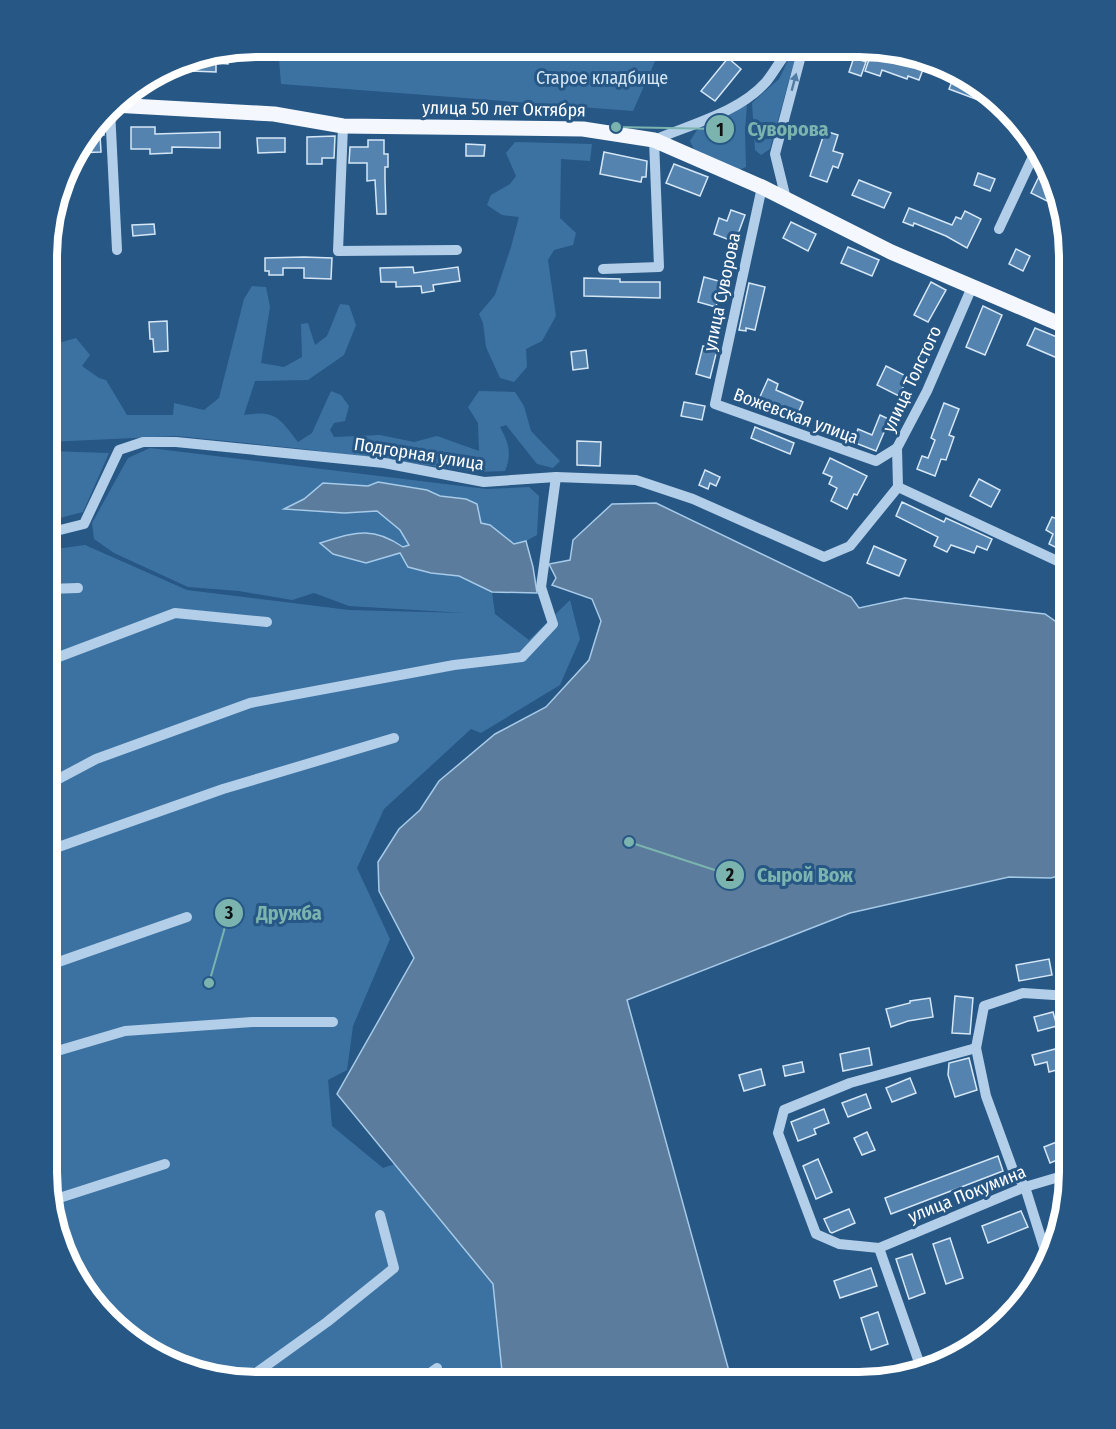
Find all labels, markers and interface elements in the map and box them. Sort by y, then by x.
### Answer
park label: Старое кладбище [536,67,668,89]
one-way arrow [790,72,799,90]
street label: улица 50 лет Октября [422,97,586,121]
callout: Суворова [705,110,840,148]
text: Суворова [747,117,829,141]
text: 1 [716,119,724,141]
street label: улица Суворова [699,230,745,353]
street label: улица Толстого [878,322,946,436]
street label: Вожевская улица [731,383,862,449]
street label: Подгорная улица [352,433,486,475]
callout: Сырой Вож [715,856,865,894]
text: Сырой Вож [757,863,853,887]
text: 2 [725,864,734,886]
callout: Дружба [214,894,334,932]
text: Дружба [255,901,322,925]
text: 3 [224,902,234,924]
street label: улица Покумина [905,1160,1029,1228]

